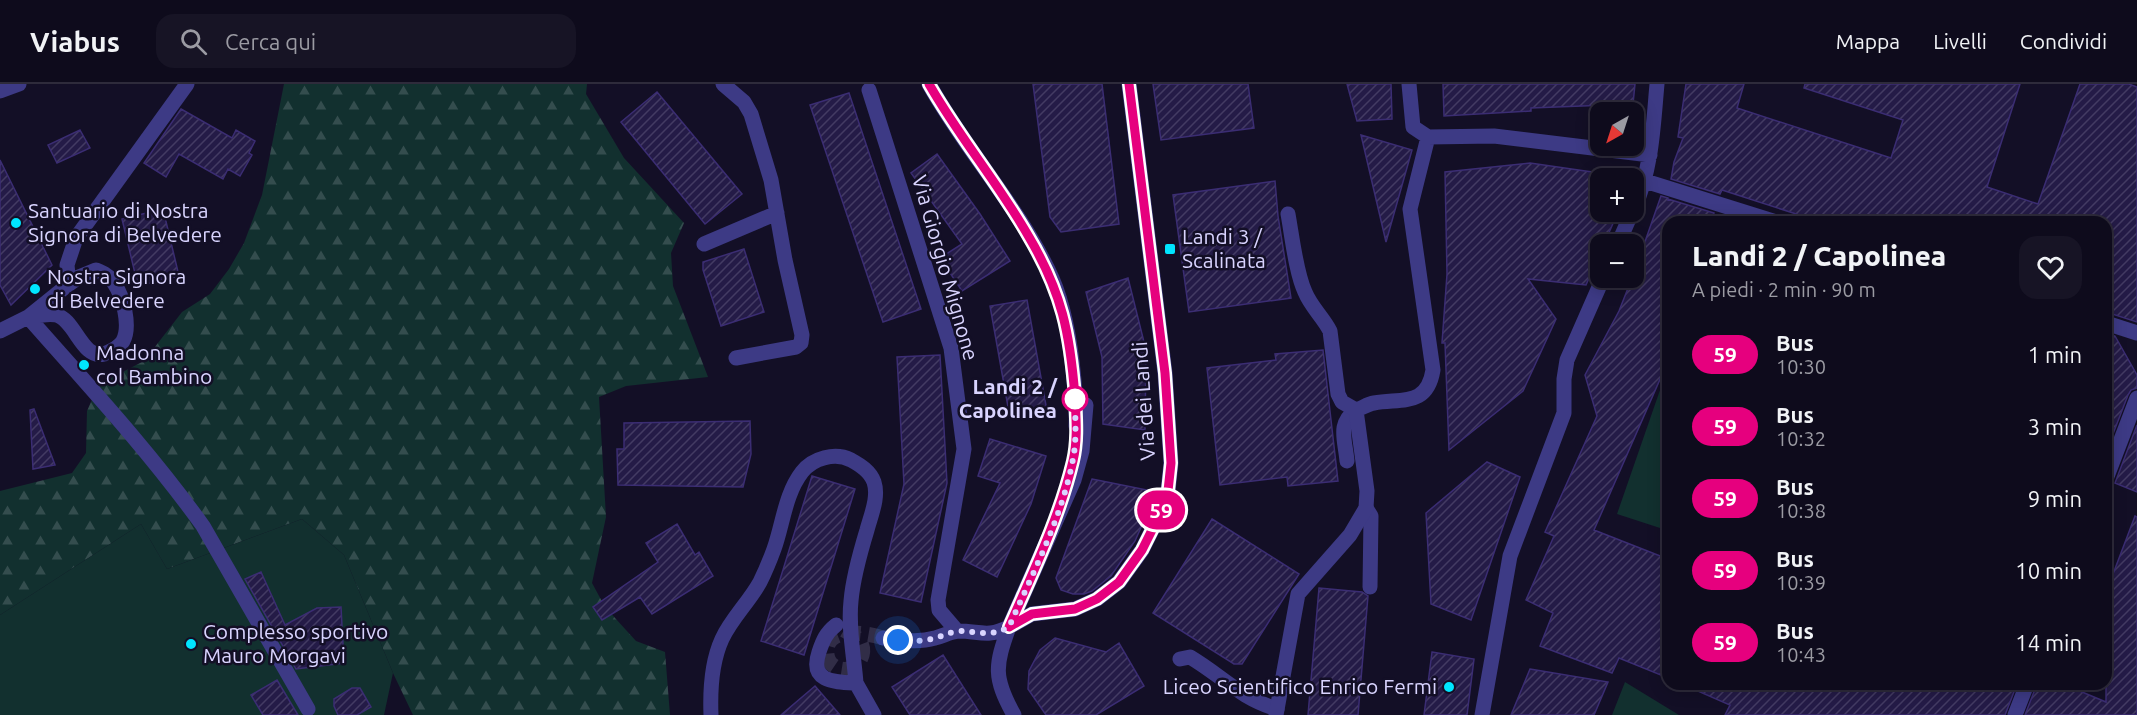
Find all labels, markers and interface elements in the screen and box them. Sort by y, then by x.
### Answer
search box [156,14,576,68]
icon: search [177,25,210,58]
text: Viabus [30,26,120,57]
text: Cerca qui [225,29,316,54]
text: Mappa [1836,29,1900,53]
text: Livelli [1933,29,1987,53]
text: Condividi [2020,29,2107,53]
north arrow [1590,102,1644,156]
map controls [1590,102,1644,288]
button: + [1590,168,1644,222]
street label: Via Giorgio Mignone [908,172,984,363]
place label: Santuario di Nostra Signora di Belvedere [28,198,222,246]
marker: Santuario di Nostra Signora di Belvedere [9,216,23,230]
place label: Landi 3 / Scalinata [1182,224,1266,272]
button: − [1590,234,1644,288]
button: heart [2019,236,2082,299]
text: Landi 2 / Capolinea [1692,240,1946,271]
marker: Landi 3 / Scalinata [1163,242,1177,256]
place label: Nostra Signora di Belvedere [47,264,186,312]
text: A piedi · 2 min · 90 m [1692,278,1876,301]
marker: Nostra Signora di Belvedere [28,282,42,296]
text: Bus [1776,330,1814,355]
place label: Madonna col Bambino [96,340,212,388]
street label: Via dei Landi [1127,341,1159,461]
text: 59 [1713,342,1737,366]
text: 1 min [2028,342,2082,367]
text: 10:30 [1776,355,1826,378]
marker: Madonna col Bambino [77,358,91,372]
place label: Landi 2 / Capolinea [959,374,1058,422]
marker: Landi 2 / Capolinea [1062,386,1088,412]
text: Bus [1776,402,1814,427]
text: 59 [1713,414,1737,438]
text: 3 min [2028,414,2082,439]
text: 10:32 [1776,427,1826,450]
text: Bus [1776,474,1814,499]
text: 59 [1713,486,1737,510]
text: 9 min [2028,486,2082,511]
line badge: 59 [1134,490,1188,530]
text: 59 [1149,498,1173,522]
text: 10:38 [1776,499,1826,522]
text: Bus [1776,546,1814,571]
text: 59 [1713,558,1737,582]
text: 10 min [2015,558,2082,583]
text: 10:39 [1776,571,1826,594]
text: Bus [1776,618,1814,643]
place label: Complesso sportivo Mauro Morgavi [203,619,388,667]
your location [883,625,913,655]
text: 59 [1713,630,1737,654]
text: 14 min [2015,630,2082,655]
marker: Complesso sportivo Mauro Morgavi [184,637,198,651]
text: 10:43 [1776,643,1826,666]
place label: Liceo Scientifico Enrico Fermi [1163,674,1437,698]
marker: Liceo Scientifico Enrico Fermi [1442,680,1456,694]

